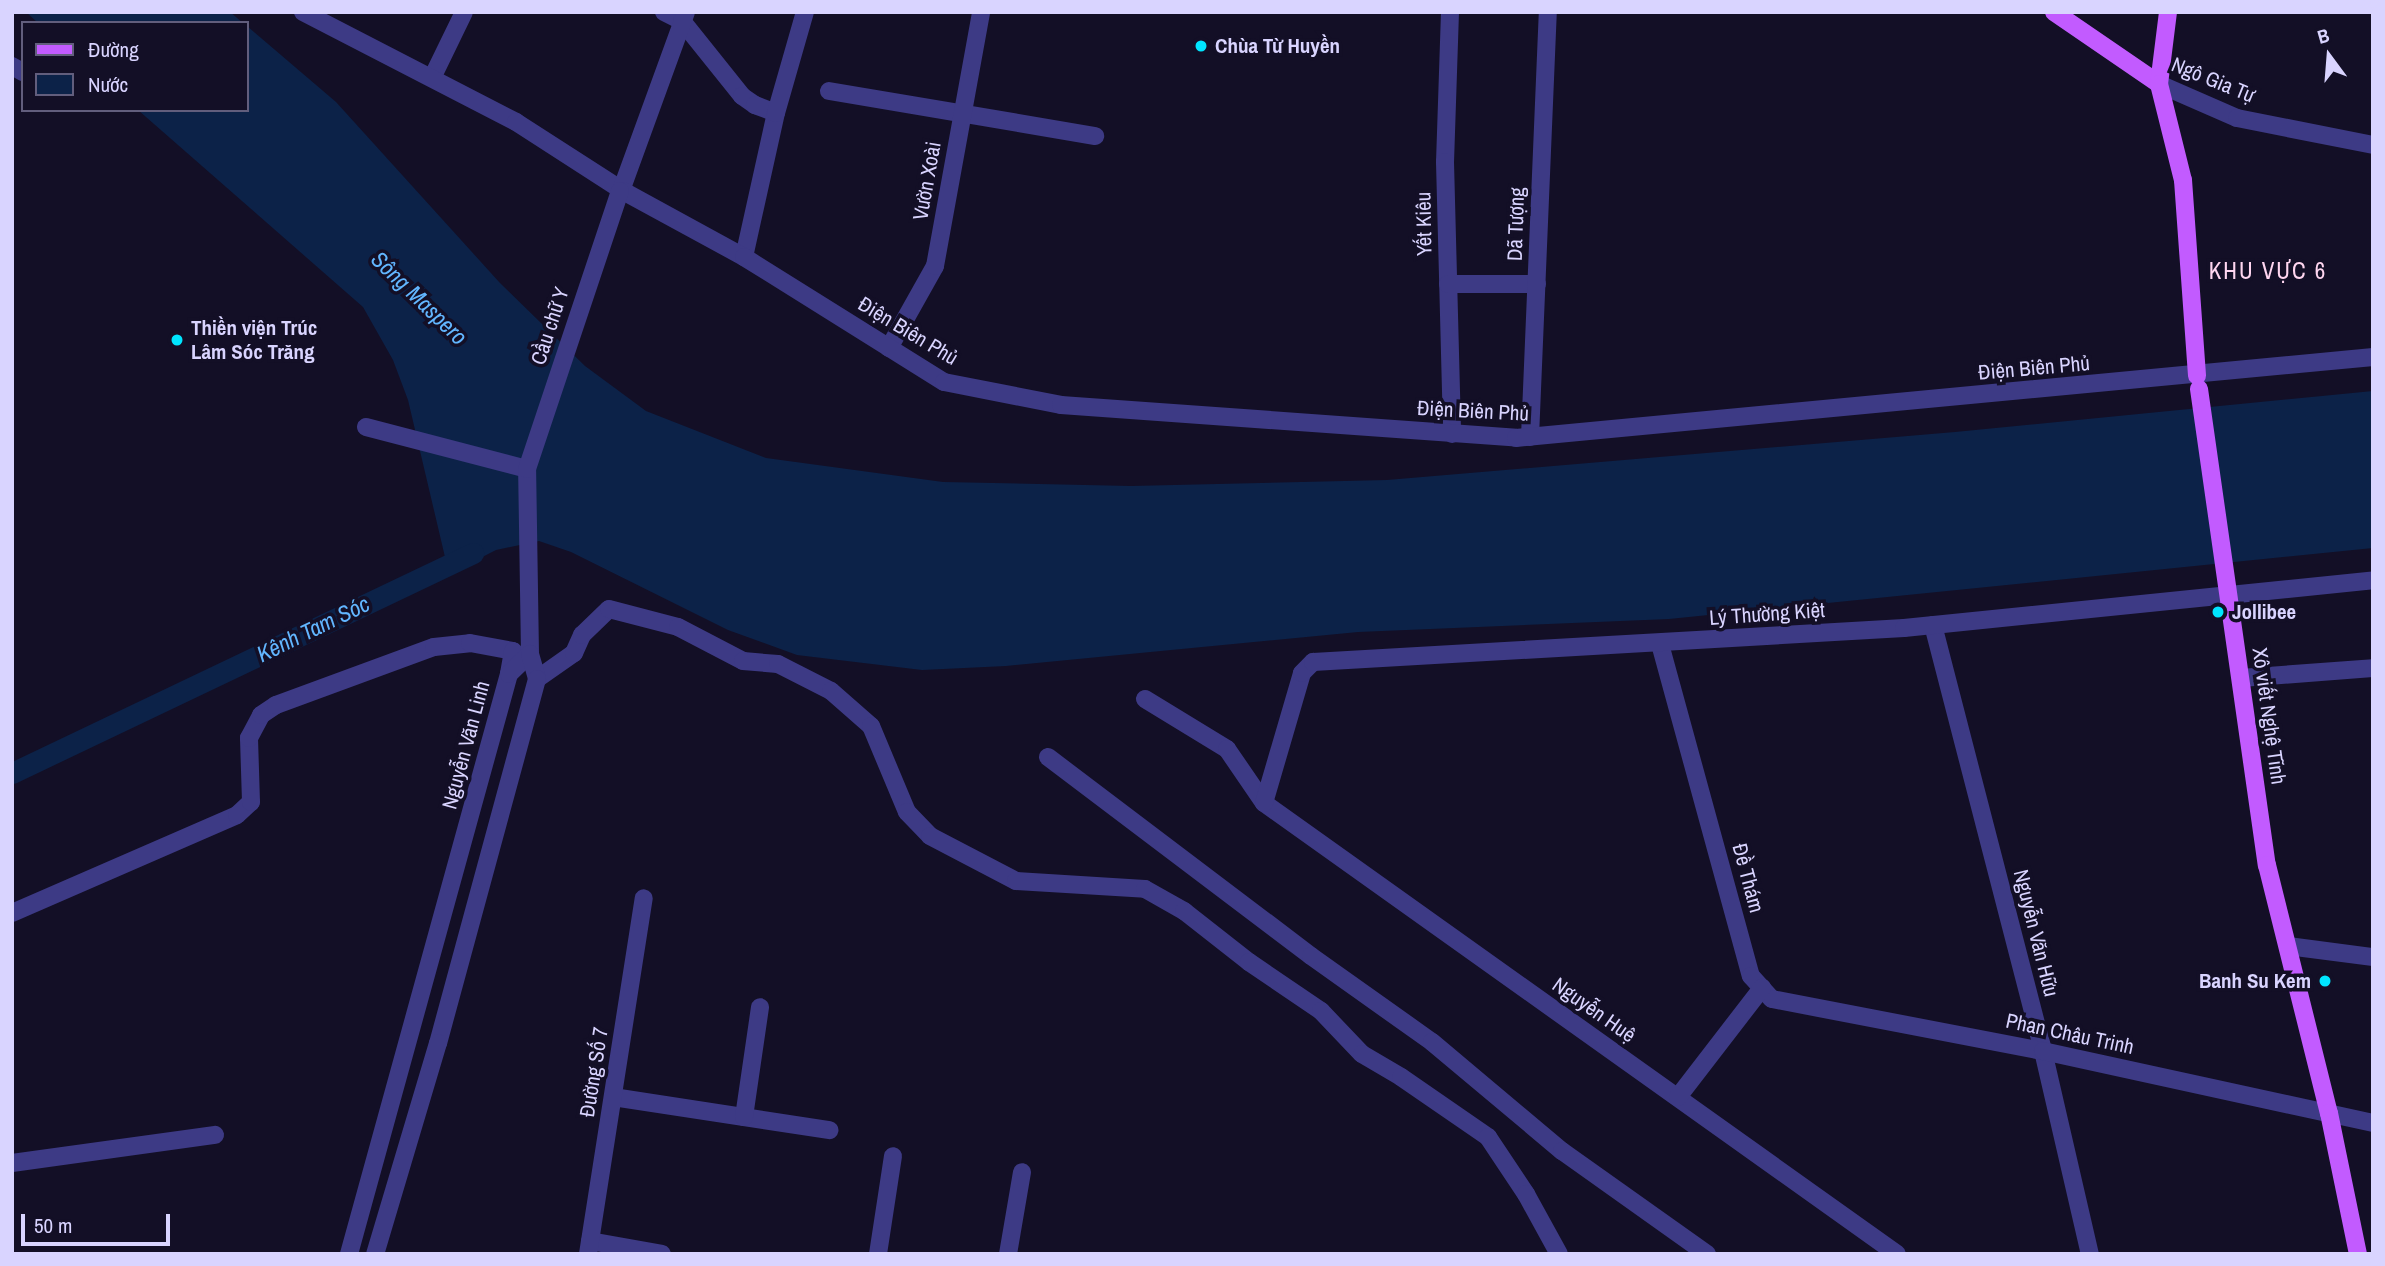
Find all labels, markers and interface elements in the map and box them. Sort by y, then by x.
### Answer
legend [21,21,248,112]
north arrow [2294,21,2364,91]
text: B [2314,22,2332,50]
place label: Chùa Từ Huyền [1215,33,1340,59]
text: Đường [88,35,139,64]
marker: Chùa Từ Huyền [1193,38,1209,54]
street label: Ngô Gia Tự [2168,52,2258,108]
text: Nước [88,70,128,99]
street label: Vườn Xoài [908,140,946,222]
street label: Dã Tượng [1502,187,1530,261]
street label: Yết Kiêu [1411,192,1437,256]
water label: Sông Maspero [365,245,473,351]
district label: KHU VỰC 6 [2210,257,2326,285]
street label: Cầu chữ Y [526,284,574,368]
street label: Điện Biên Phủ [854,291,962,371]
place label: Thiền viện Trúc Lâm Sóc Trăng [191,315,317,365]
marker: Thiền viện Trúc Lâm Sóc Trăng [169,332,185,348]
street label: Điện Biên Phủ [1977,351,2091,385]
street label: Điện Biên Phủ [1416,395,1530,427]
water label: Kênh Tam Sóc [252,590,374,668]
street label: Lý Thường Kiệt [1708,597,1826,631]
place label: Jollibee [2232,599,2296,625]
marker: Jollibee [2210,604,2226,620]
street label: Xô viết Nghệ Tĩnh [2247,646,2291,786]
street label: Nguyễn Văn Linh [437,678,495,812]
street label: Đề Thám [1727,841,1769,915]
street label: Nguyễn Văn Hữu [2008,867,2064,999]
place label: Banh Su Kem [2199,968,2311,994]
street label: Nguyễn Huệ [1548,972,1640,1048]
marker: Banh Su Kem [2317,973,2333,989]
street label: Phan Châu Trinh [2004,1008,2136,1060]
street label: Đường Số 7 [574,1025,614,1119]
scale bar [24,1200,173,1244]
text: 50 m [34,1211,72,1240]

